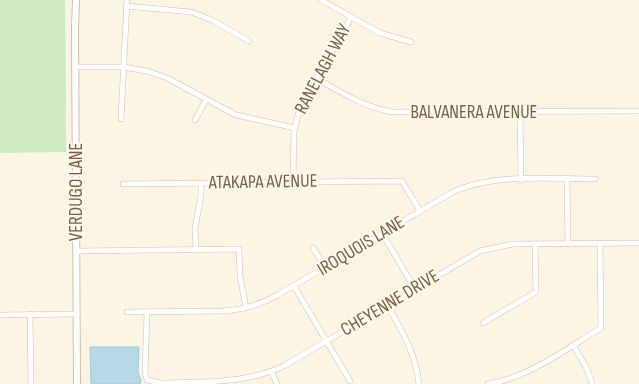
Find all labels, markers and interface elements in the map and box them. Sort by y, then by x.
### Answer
street label: RANELAGH WAY [290,20,356,118]
street label: BALVANERA AVENUE [411,101,537,124]
street label: VERDUGO LANE [65,143,88,241]
street label: ATAKAPA AVENUE [207,170,318,194]
street label: IROQUOIS LANE [313,211,409,281]
street label: CHEYENNE DRIVE [336,265,444,341]

